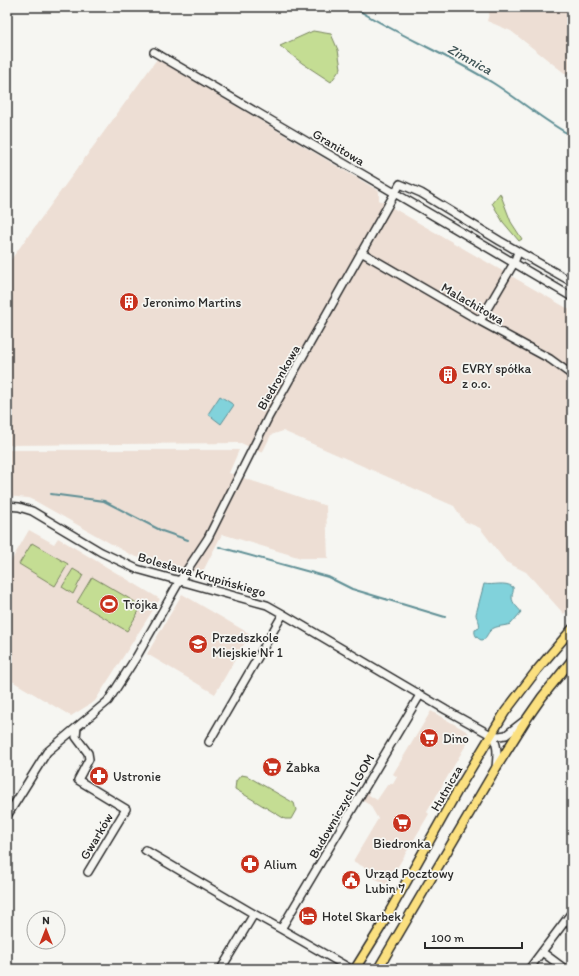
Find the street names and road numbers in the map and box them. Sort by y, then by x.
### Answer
street label: Granitowa [310,126,368,169]
street label: Malachitowa [439,279,507,328]
street label: Biedronkowa [254,342,303,412]
street label: Bolesława Krupińskiego [136,549,268,600]
street label: Budowniczych LGOM [305,751,377,861]
street label: Hutnicza [427,763,466,814]
street label: Gwarków [77,810,116,862]

